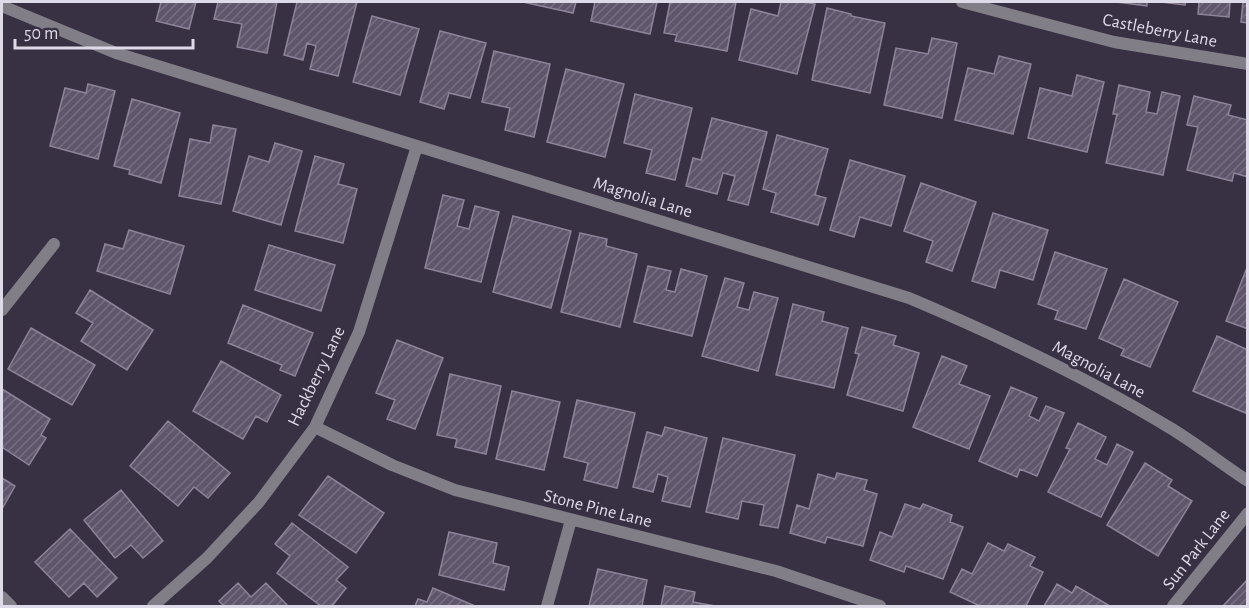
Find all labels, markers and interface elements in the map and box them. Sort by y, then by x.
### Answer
street label: Castleberry Lane [1101,11,1219,51]
scale bar [15,12,194,50]
text: 50 m [24,25,58,43]
street label: Magnolia Lane [591,174,694,222]
street label: Hackberry Lane [285,324,349,429]
street label: Magnolia Lane [1049,338,1148,402]
street label: Stone Pine Lane [542,487,654,531]
street label: Sun Park Lane [1160,506,1234,593]

